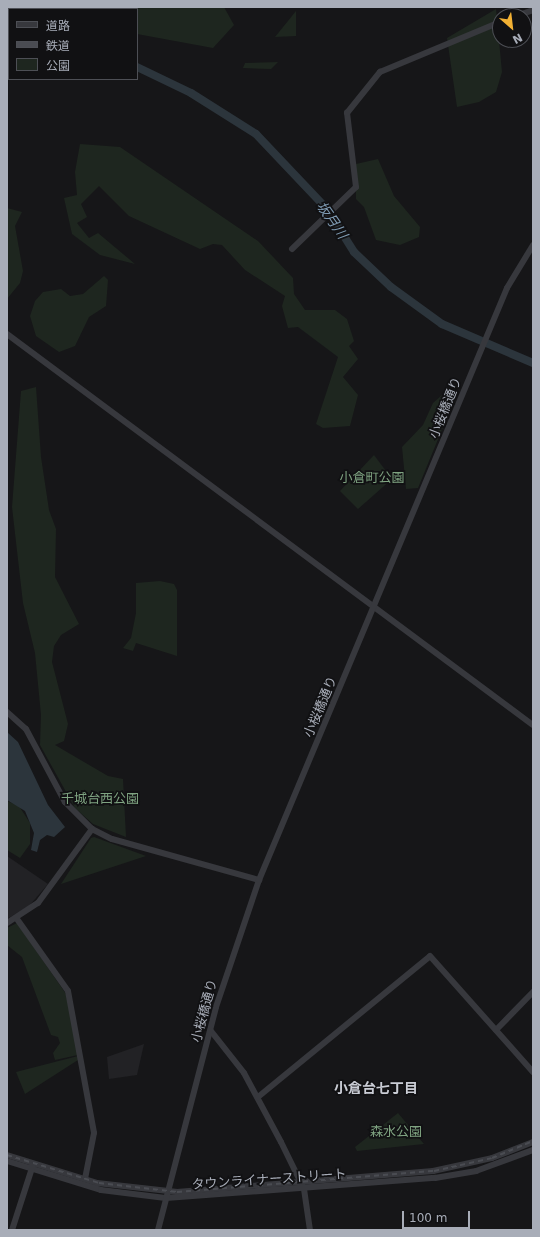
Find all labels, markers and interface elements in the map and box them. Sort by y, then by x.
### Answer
legend [8,8,138,80]
north arrow [492,8,532,48]
text: 道路 [46,19,70,33]
text: N [510,30,525,46]
text: 鉄道 [46,39,70,53]
text: 公園 [46,59,70,73]
water label: 坂月川 [313,198,351,242]
street label: 小桜橋通り [427,375,465,441]
park label: 小倉町公園 [340,470,404,486]
street label: 小桜橋通り [301,674,341,740]
park label: 千城台西公園 [61,791,139,807]
street label: 小桜橋通り [189,978,221,1044]
district label: 小倉台七丁目 [334,1080,418,1096]
park label: 森水公園 [370,1124,422,1140]
street label: タウンライナーストリート [191,1167,347,1193]
scale bar [404,1203,472,1229]
text: 100 m [409,1211,447,1225]

